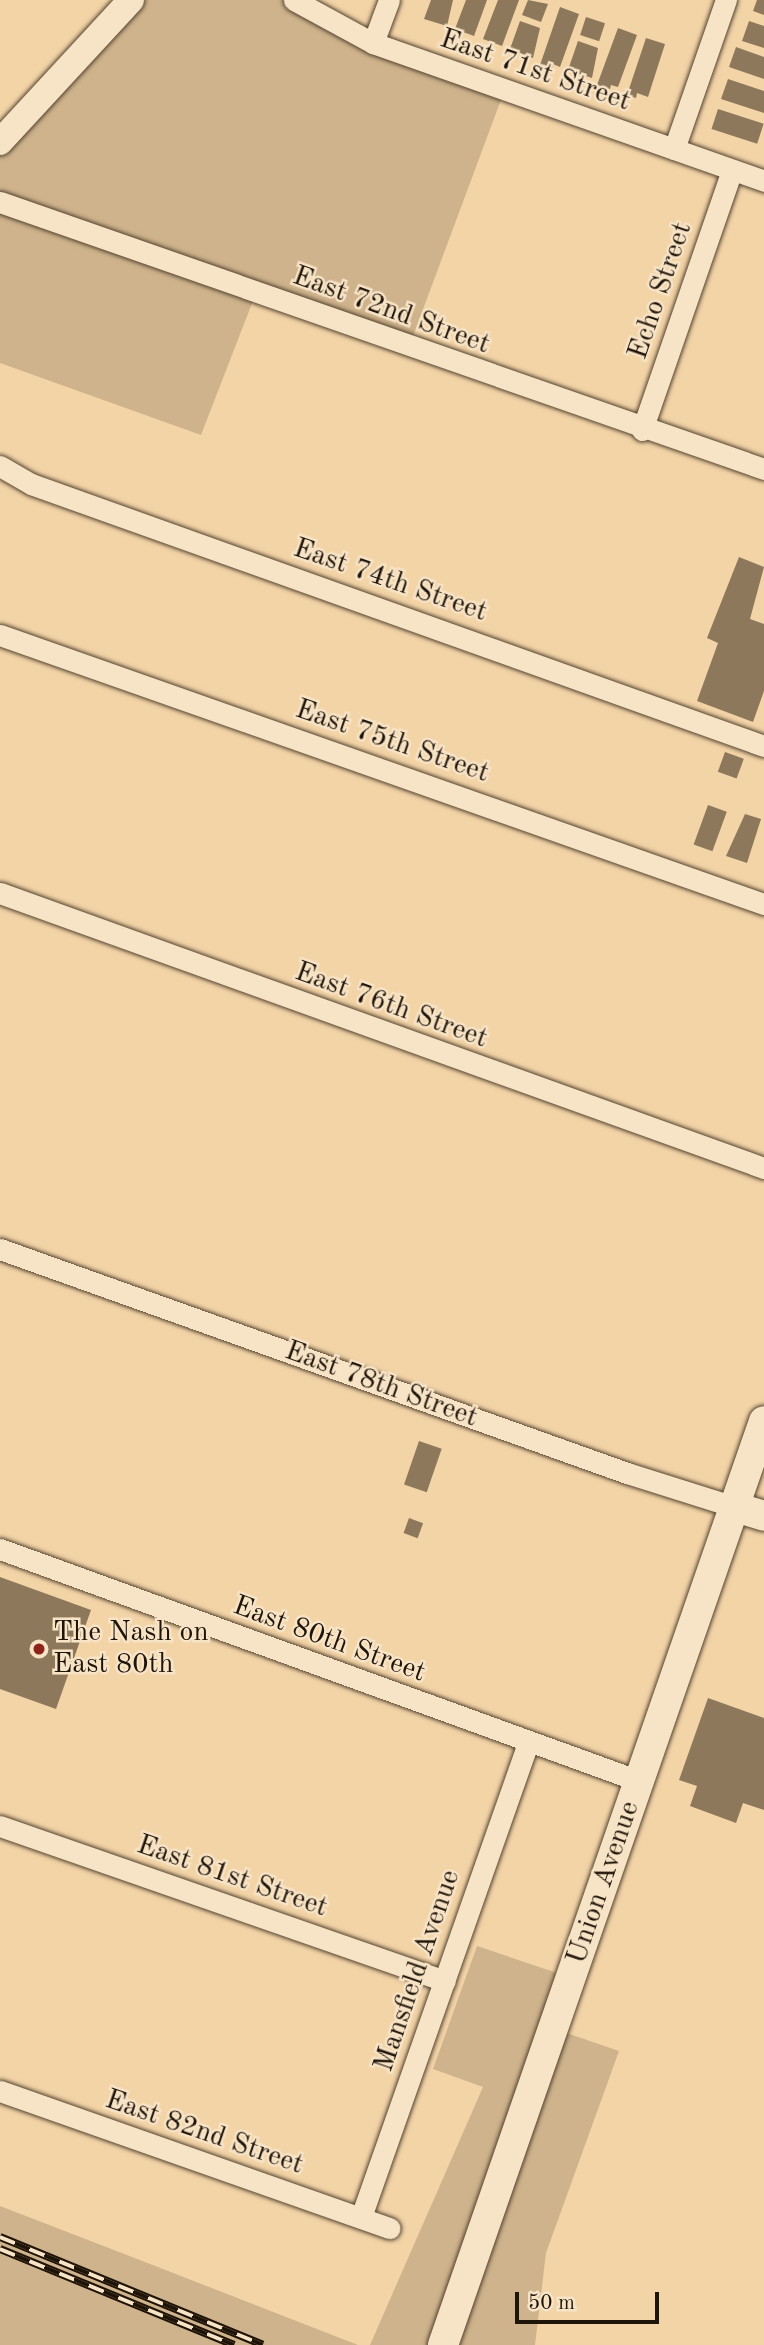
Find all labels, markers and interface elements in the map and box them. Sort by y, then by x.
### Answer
street label: East 71st Street [435,23,635,119]
street label: Echo Street [622,218,700,364]
street label: East 72nd Street [288,260,494,362]
street label: East 74th Street [289,532,491,630]
street label: East 75th Street [291,693,493,791]
street label: East 76th Street [290,956,492,1056]
street label: East 78th Street [280,1335,482,1435]
street label: East 80th Street [228,1590,430,1690]
place label: The Nash on East 80th [53,1616,209,1682]
marker: The Nash on East 80th [31,1641,47,1657]
street label: Union Avenue [560,1797,648,1969]
street label: East 81st Street [132,1829,332,1925]
street label: Mansfield Avenue [368,1866,468,2076]
street label: East 82nd Street [101,2083,307,2183]
scale bar [519,2278,662,2322]
text: 50 m [528,2293,575,2314]

